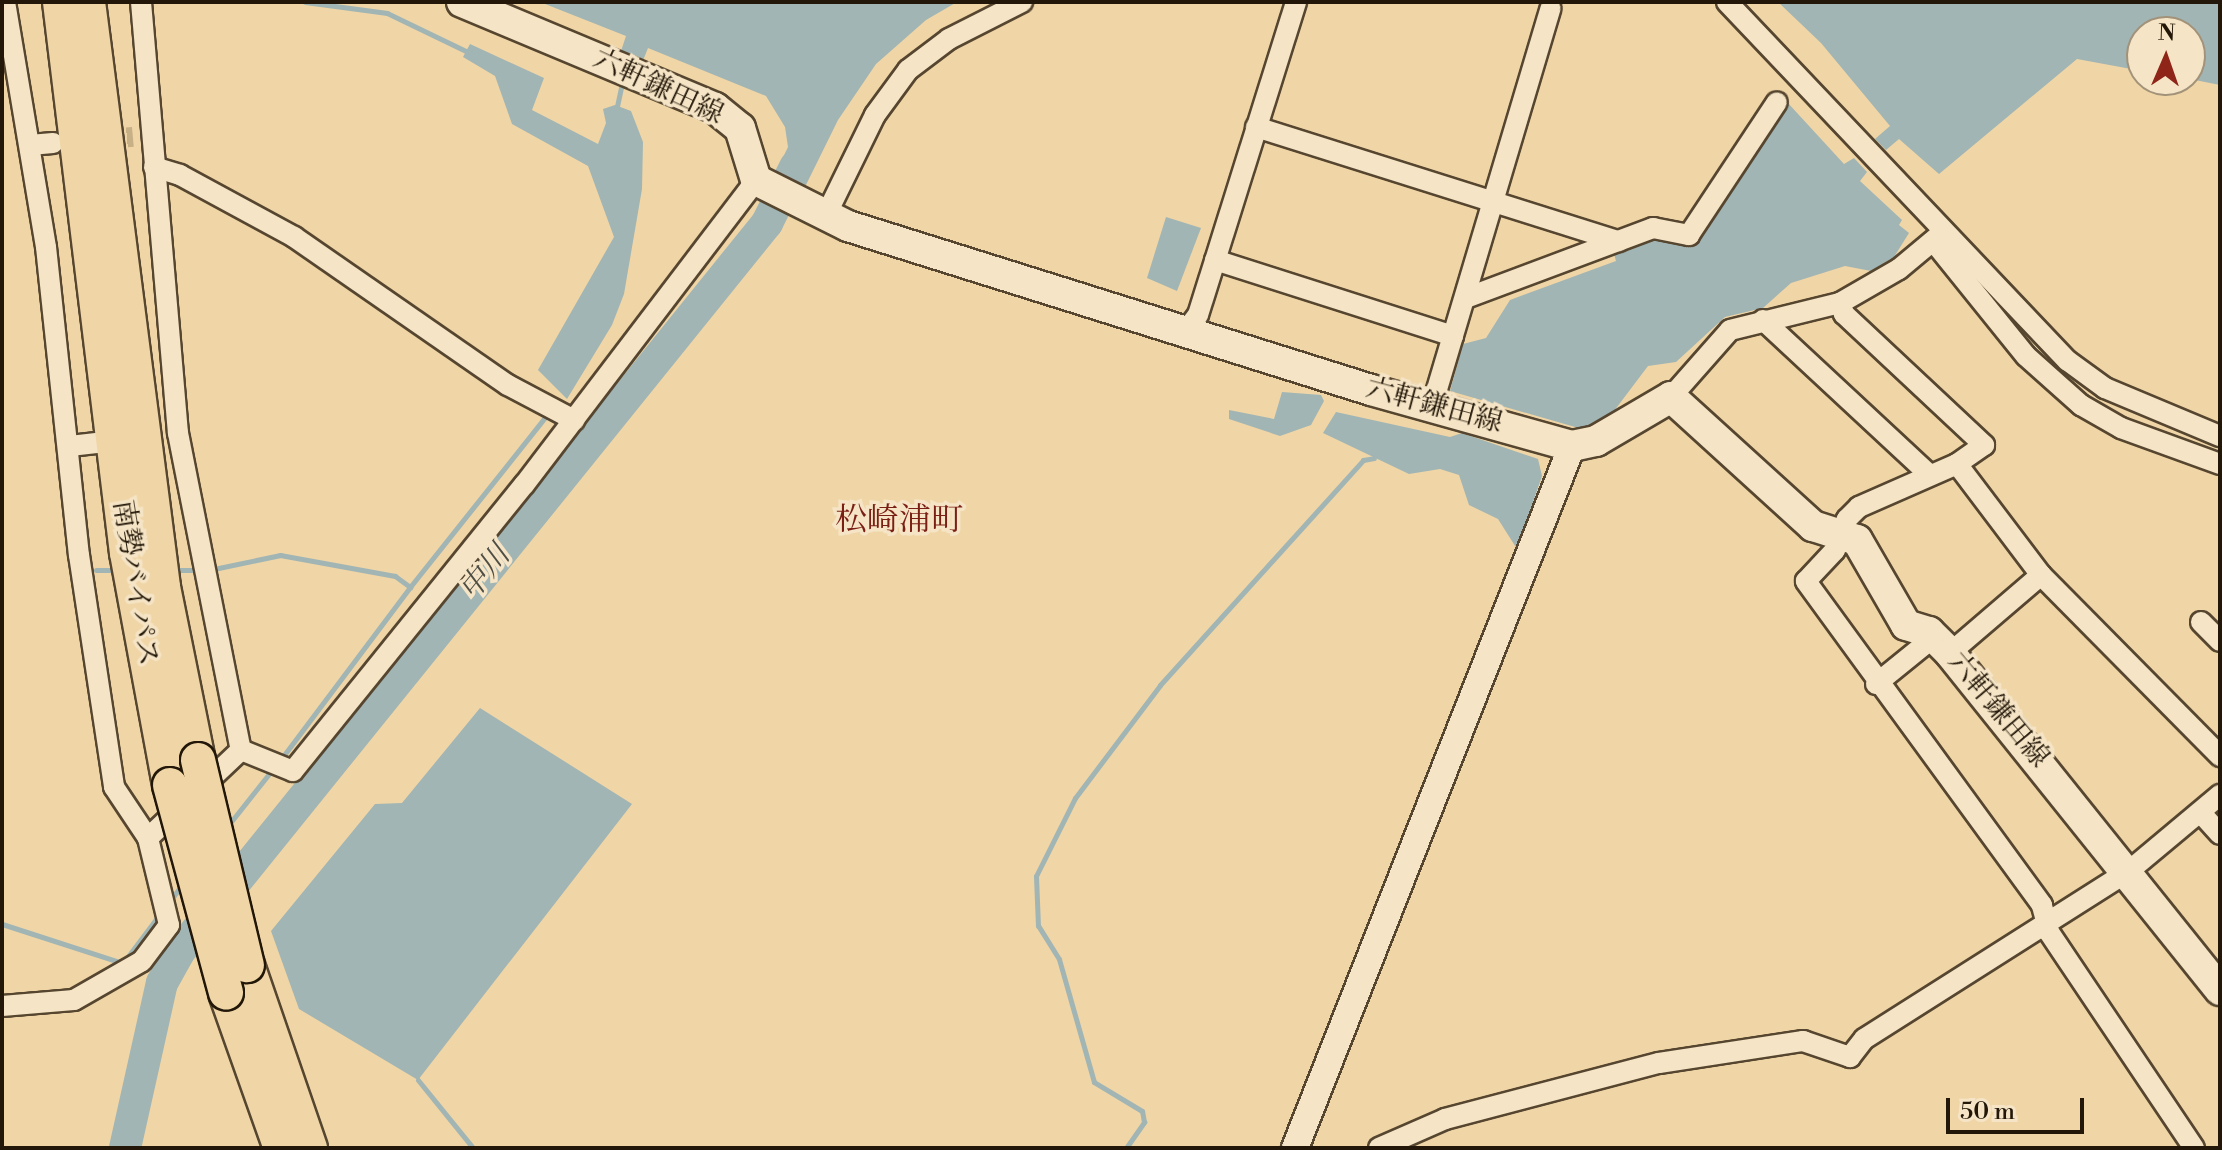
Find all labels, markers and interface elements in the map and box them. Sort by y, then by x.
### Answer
north arrow [2126,16,2206,96]
text: N [2158,20,2176,47]
street label: 六軒鎌田線 [587,42,729,132]
street label: 六軒鎌田線 [1362,372,1506,440]
street label: 南勢バイパス [105,497,165,669]
district label: 松崎浦町 [835,501,963,539]
water label: 中川 [452,538,518,608]
street label: 六軒鎌田線 [1940,646,2056,774]
scale bar [1950,1082,2088,1132]
text: 50 m [1960,1097,2015,1127]

